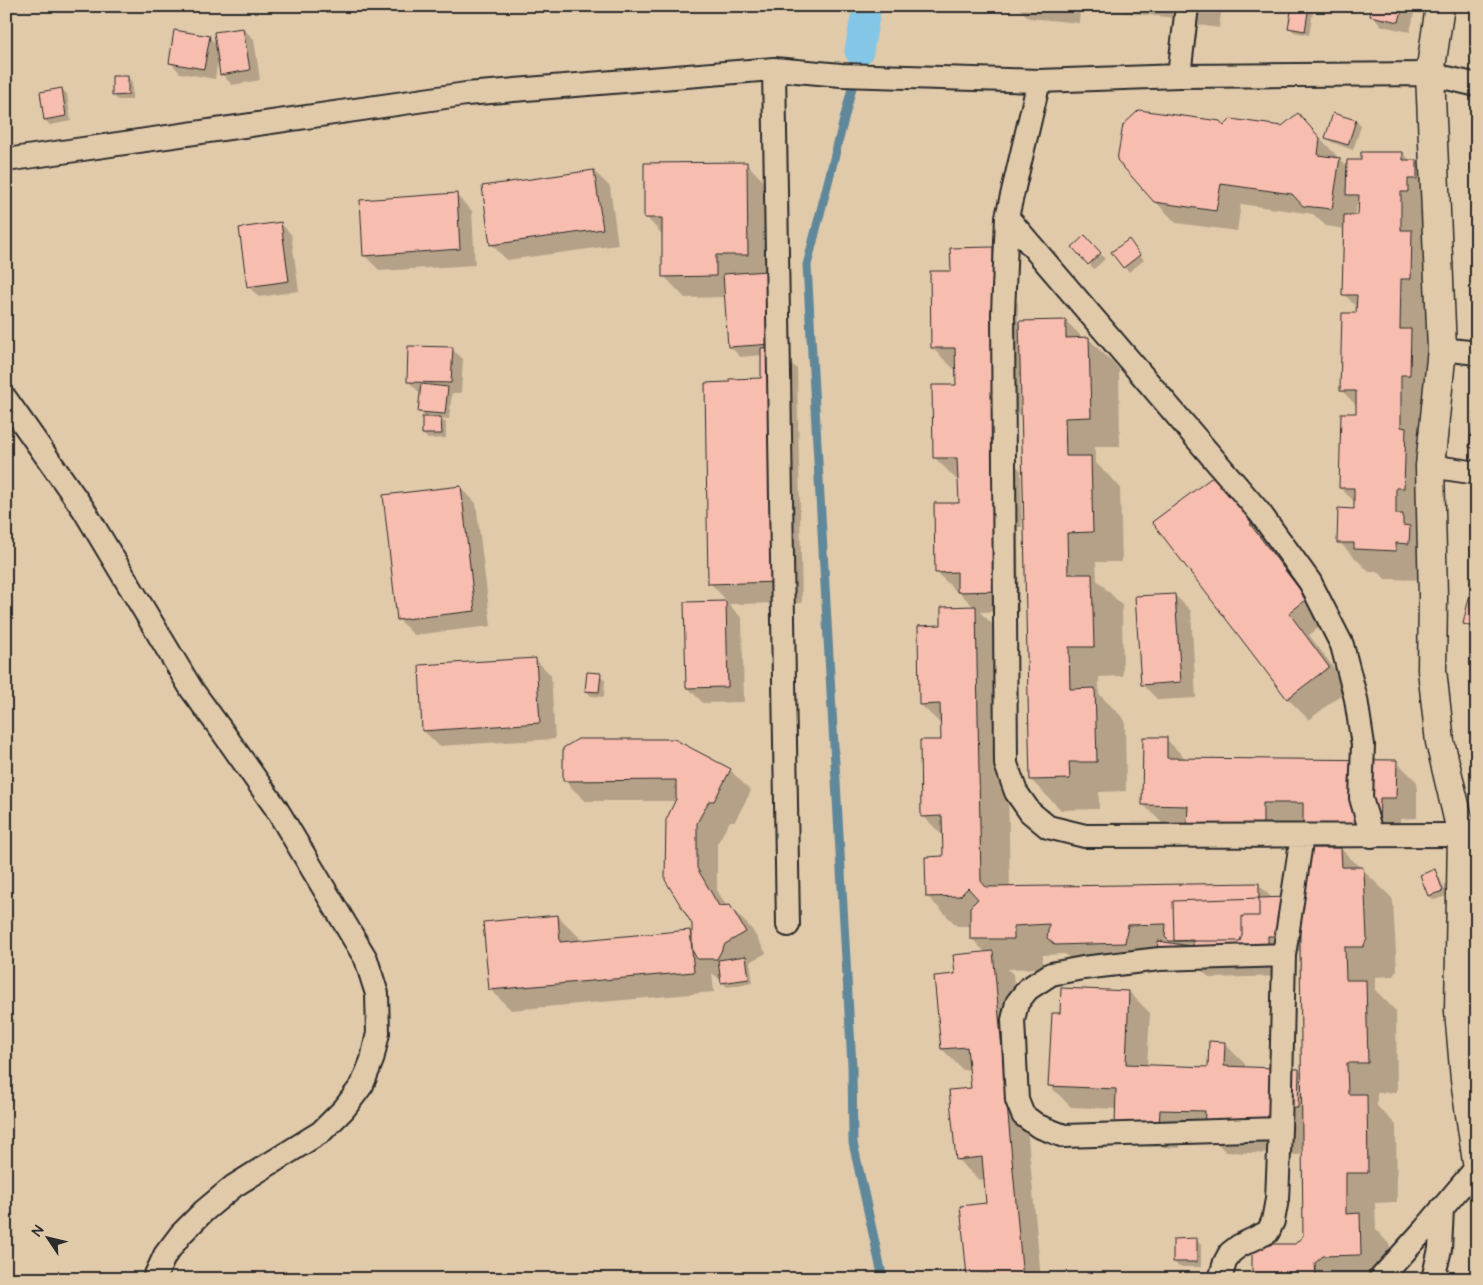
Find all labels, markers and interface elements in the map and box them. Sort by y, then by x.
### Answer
north arrow [22,1212,72,1262]
text: N [27,1222,49,1240]

